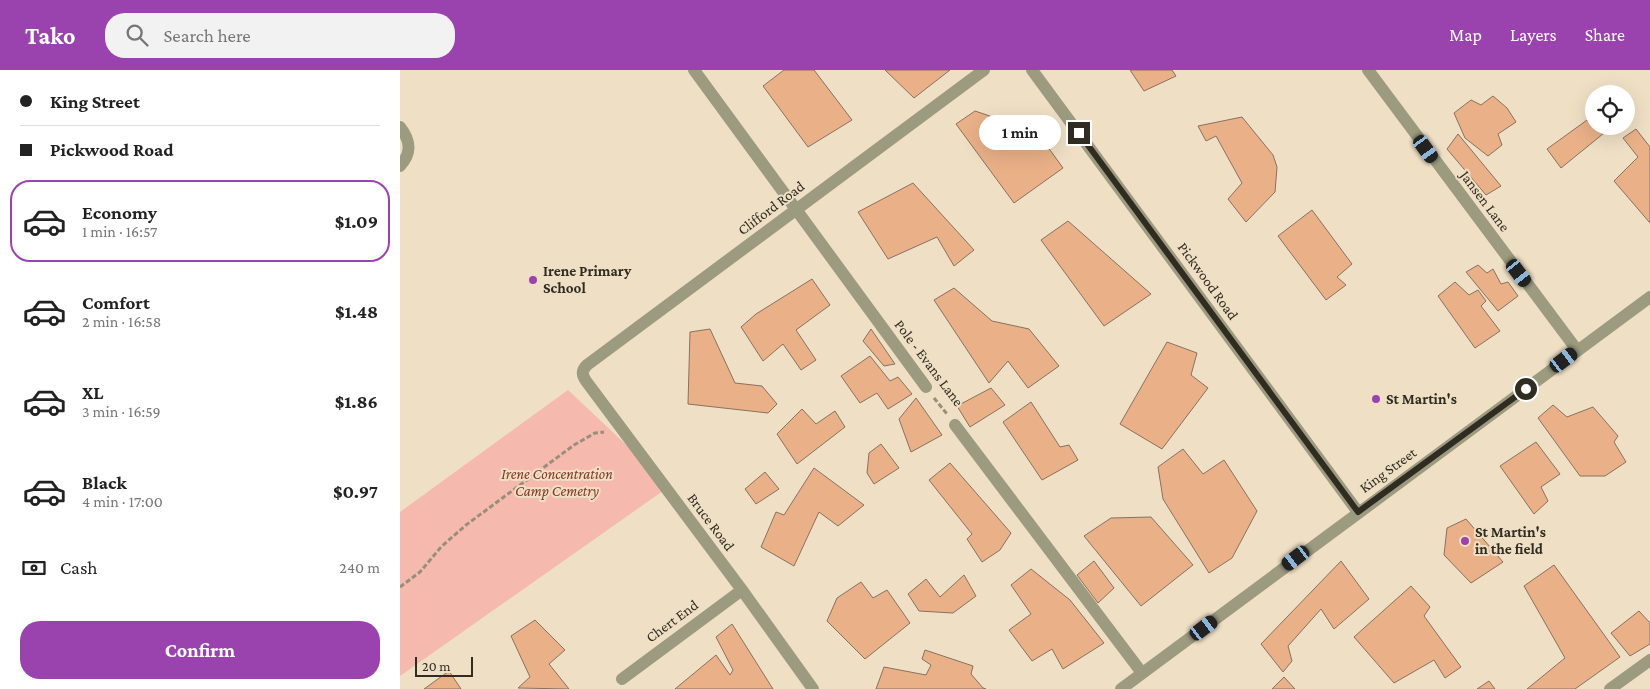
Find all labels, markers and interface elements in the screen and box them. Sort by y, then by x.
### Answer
search box [105,13,455,58]
icon: search [123,21,151,49]
text: Tako [25,22,75,49]
text: Search here [163,25,251,46]
text: Map [1449,25,1482,45]
text: Layers [1510,25,1557,45]
text: Share [1585,25,1625,45]
map controls [1585,85,1635,135]
button: locate [1585,85,1635,135]
text: King Street [50,91,140,112]
callout: 1 min [979,116,1062,150]
route end [1068,122,1090,144]
text: 1 min [1002,124,1038,141]
car [1411,132,1440,166]
text: Pickwood Road [50,139,174,160]
street label: Jansen Lane [1455,166,1513,235]
street label: Clifford Road [735,178,807,238]
icon: car [22,199,67,244]
text: Economy [82,202,157,223]
text: $1.09 [335,211,378,232]
text: 1 min · 16:57 [82,223,157,240]
street label: Pickwood Road [1175,239,1241,323]
car [1503,257,1534,289]
place label: Irene Primary School [543,263,632,296]
marker: Irene Primary School [527,274,539,286]
icon: car [22,289,67,334]
text: Comfort [82,292,150,313]
text: $1.48 [335,301,378,322]
text: 2 min · 16:58 [82,313,161,330]
street label: Pole - Evans Lane [891,317,967,410]
car [1547,345,1580,375]
route start [1515,378,1537,400]
icon: car [22,379,67,424]
text: XL [82,382,104,403]
text: $1.86 [335,391,378,412]
place label: St Martin's [1386,391,1457,407]
marker: St Martin's [1370,393,1382,405]
text: 3 min · 16:59 [82,403,161,420]
street label: King Street [1357,444,1421,497]
park label: Irene Concentration Camp Cemetry [501,466,613,500]
icon: car [22,469,67,514]
text: Black [82,472,127,493]
text: $0.97 [333,481,378,502]
street label: Bruce Road [684,490,738,554]
text: 4 min · 17:00 [82,493,163,510]
place label: St Martin's in the field [1475,524,1546,557]
marker: St Martin's in the field [1459,535,1471,547]
car [1279,543,1312,573]
icon: cash [20,554,48,582]
text: Cash [60,557,98,578]
text: 240 m [339,559,380,576]
street label: Chert End [643,597,701,645]
car [1187,613,1220,643]
button: Confirm [20,621,380,679]
scale bar [415,654,472,677]
text: 20 m [422,658,450,674]

